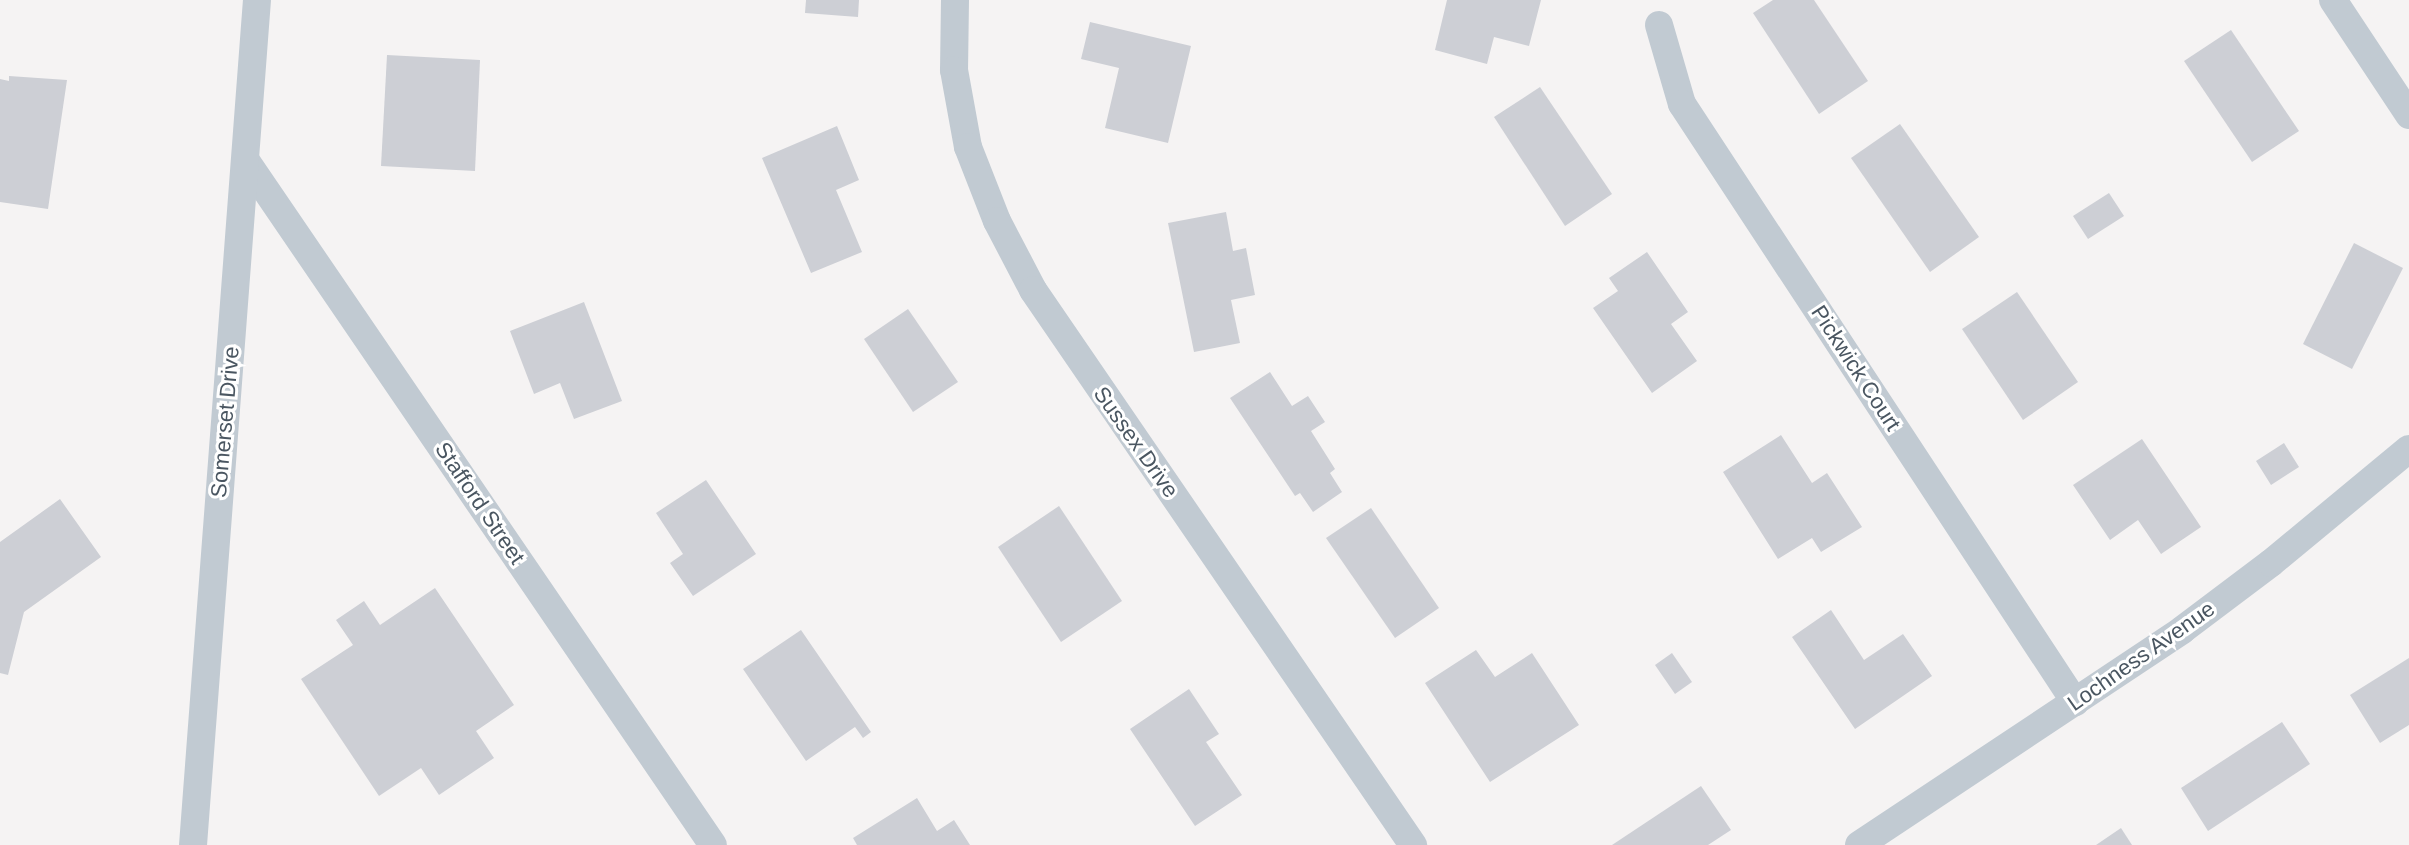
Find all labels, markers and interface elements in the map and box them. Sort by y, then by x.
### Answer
street label: Pickwick Court [1806,300,1906,436]
street label: Somerset Drive [205,345,245,499]
street label: Sussex Drive [1088,381,1184,503]
street label: Stafford Street [430,437,530,569]
street label: Lochness Avenue [2062,595,2220,717]

